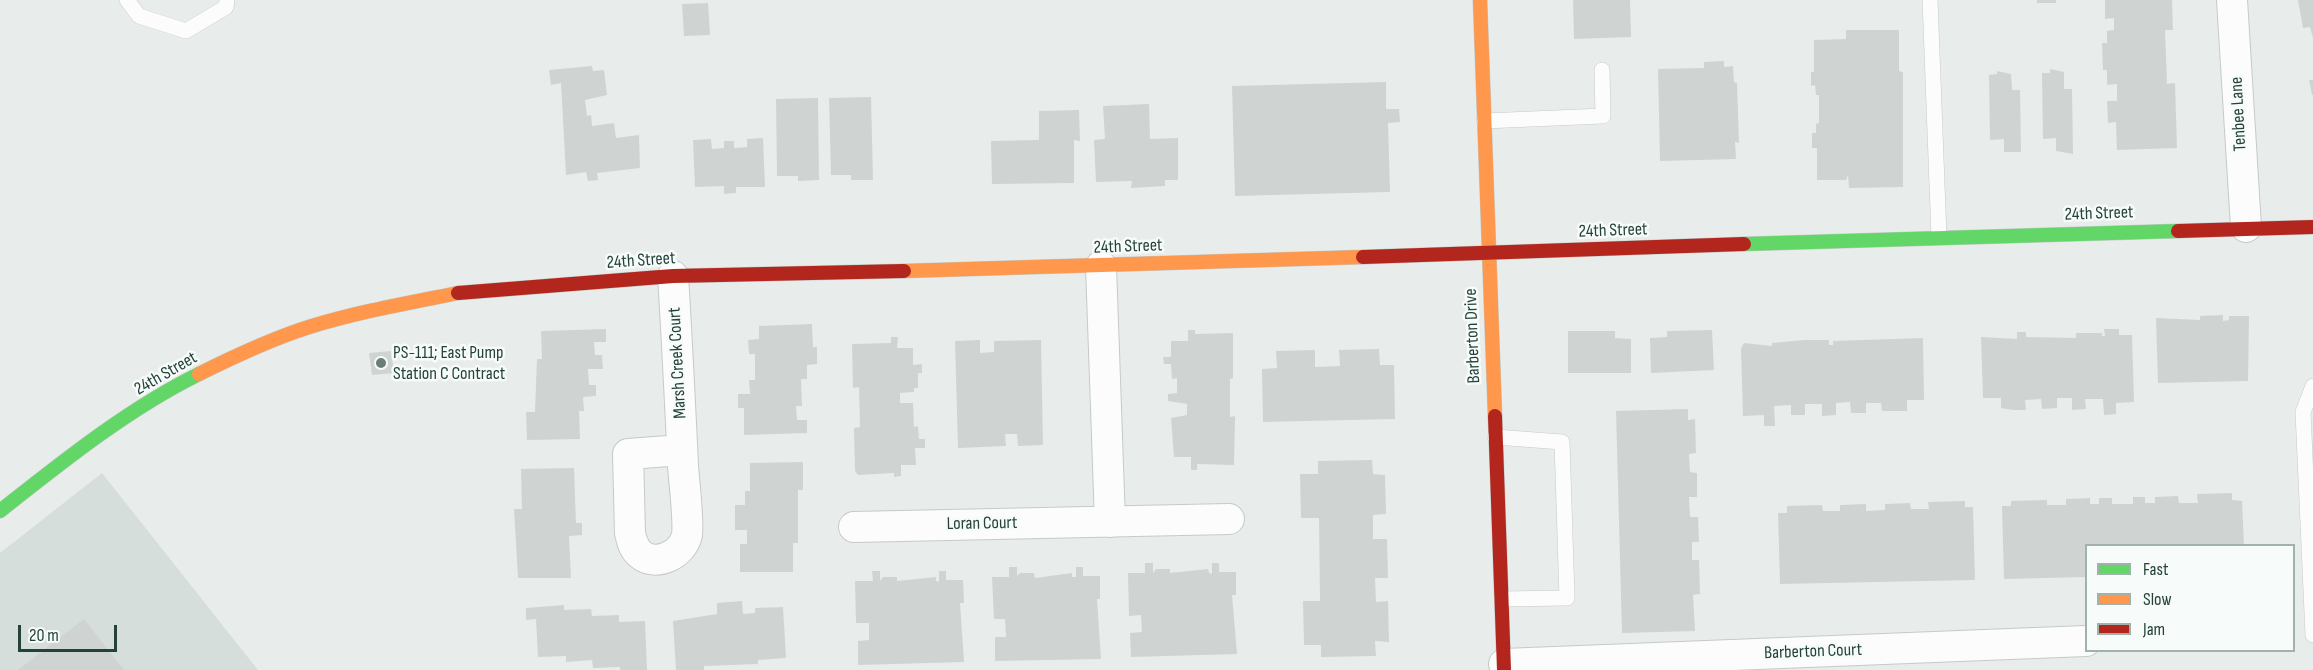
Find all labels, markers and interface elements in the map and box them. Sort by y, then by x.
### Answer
street label: Tenbee Lane [2226,76,2252,152]
street label: 24th Street [2064,202,2134,226]
street label: 24th Street [1578,219,1648,243]
street label: 24th Street [1093,235,1163,259]
street label: 24th Street [606,248,676,274]
street label: Barberton Drive [1461,288,1485,384]
street label: Marsh Creek Court [664,307,692,419]
place label: PS-111; East Pump Station C Contract [393,342,505,385]
street label: 24th Street [131,347,201,401]
marker: PS-111; East Pump Station C Contract [374,356,388,370]
street label: Loran Court [946,513,1018,535]
legend [2085,544,2295,652]
text: Fast [2143,559,2168,580]
text: Slow [2143,589,2172,610]
scale bar [21,613,120,651]
text: Jam [2143,619,2165,640]
text: 20 m [29,625,59,646]
street label: Barberton Court [1764,639,1862,665]

